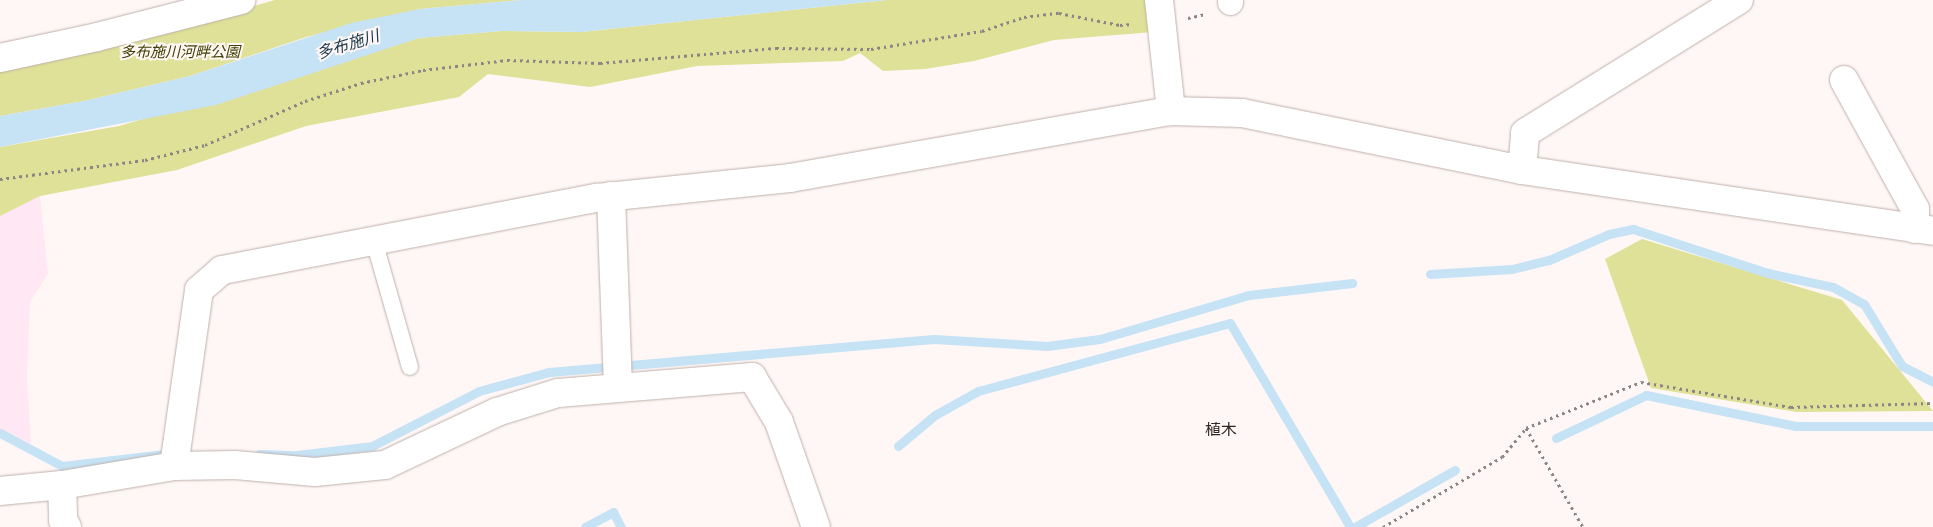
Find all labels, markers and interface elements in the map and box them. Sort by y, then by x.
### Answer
water label: 多布施川 [315,26,381,64]
park label: 多布施川河畔公園 [120,44,240,62]
district label: 植木 [1205,420,1237,440]

